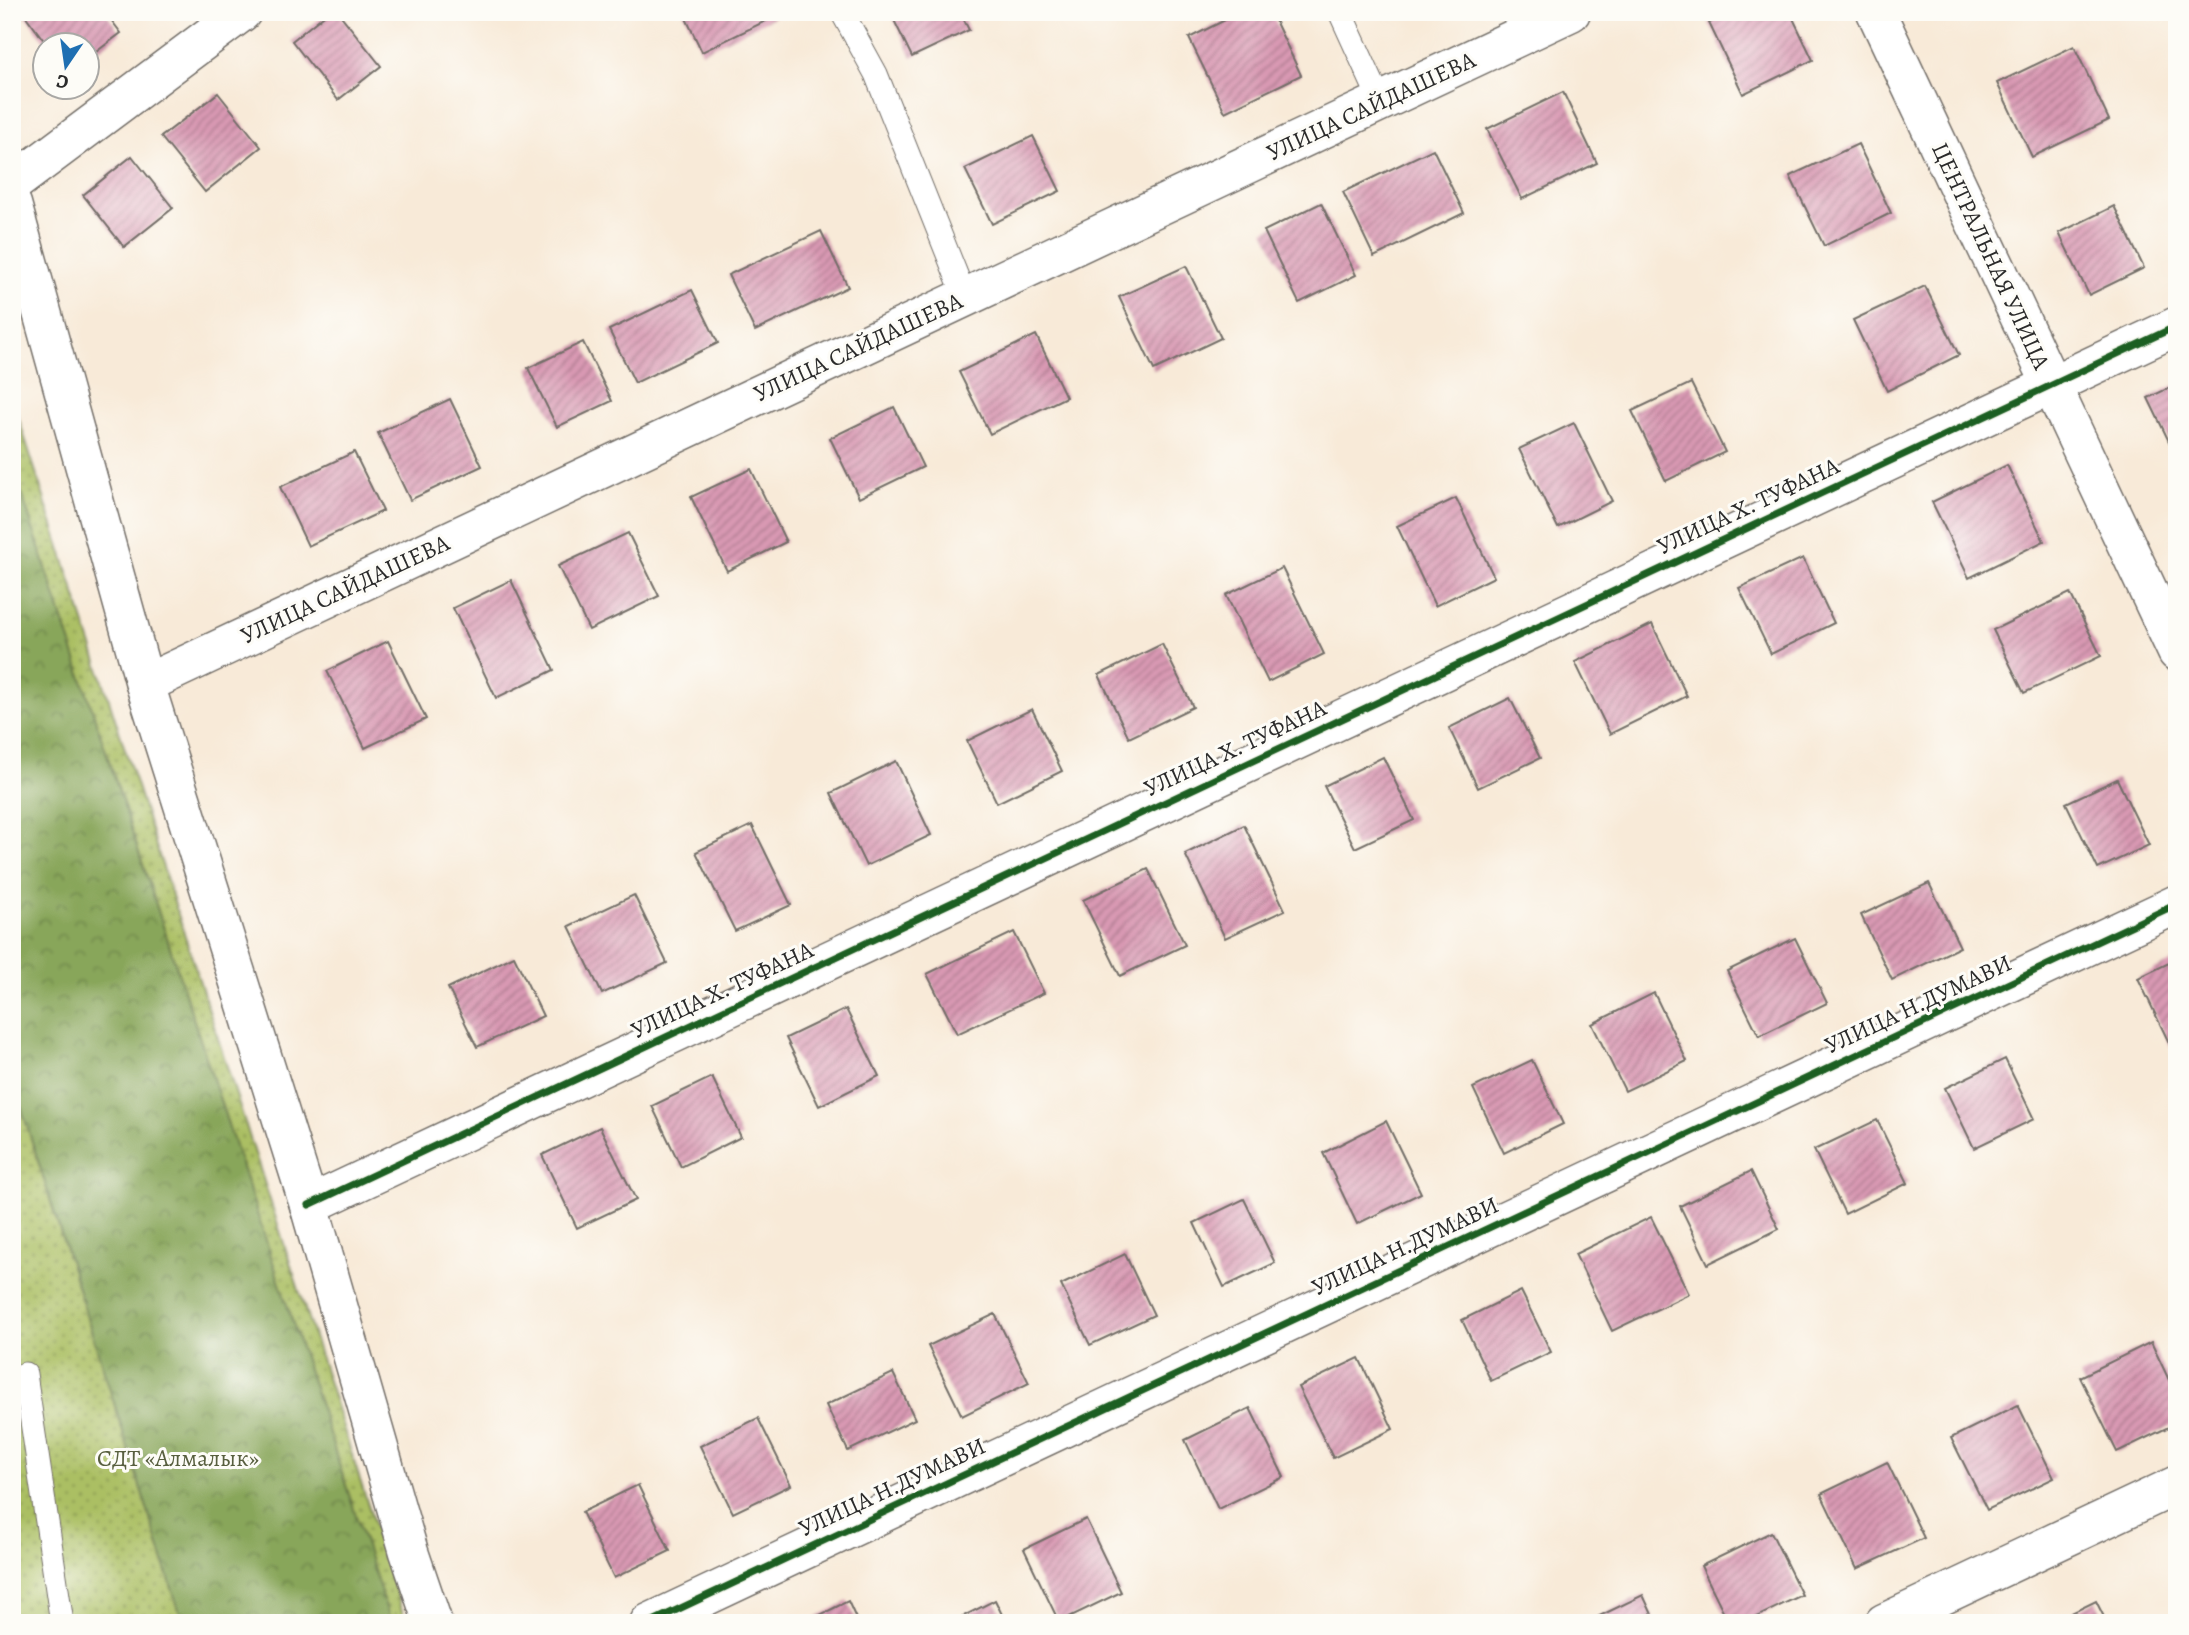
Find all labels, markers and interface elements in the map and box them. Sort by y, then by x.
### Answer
north arrow [32,32,102,102]
street label: УЛИЦА САЙДАШЕВА [1261,43,1482,168]
text: С [54,68,71,96]
street label: ЦЕНТРАЛЬНАЯ УЛИЦА [1924,137,2058,376]
street label: УЛИЦА САЙДАШЕВА [748,284,969,409]
street label: УЛИЦА Х. ТУФАНА [1652,449,1845,562]
street label: УЛИЦА САЙДАШЕВА [235,526,456,651]
street label: УЛИЦА Х. ТУФАНА [1139,691,1332,804]
street label: УЛИЦА Х. ТУФАНА [626,933,819,1046]
street label: УЛИЦА Н.ДУМАВИ [1819,947,2017,1061]
street label: УЛИЦА Н.ДУМАВИ [1306,1189,1504,1303]
street label: УЛИЦА Н.ДУМАВИ [793,1430,991,1544]
park label: СДТ «Алмалык» [97,1442,259,1474]

